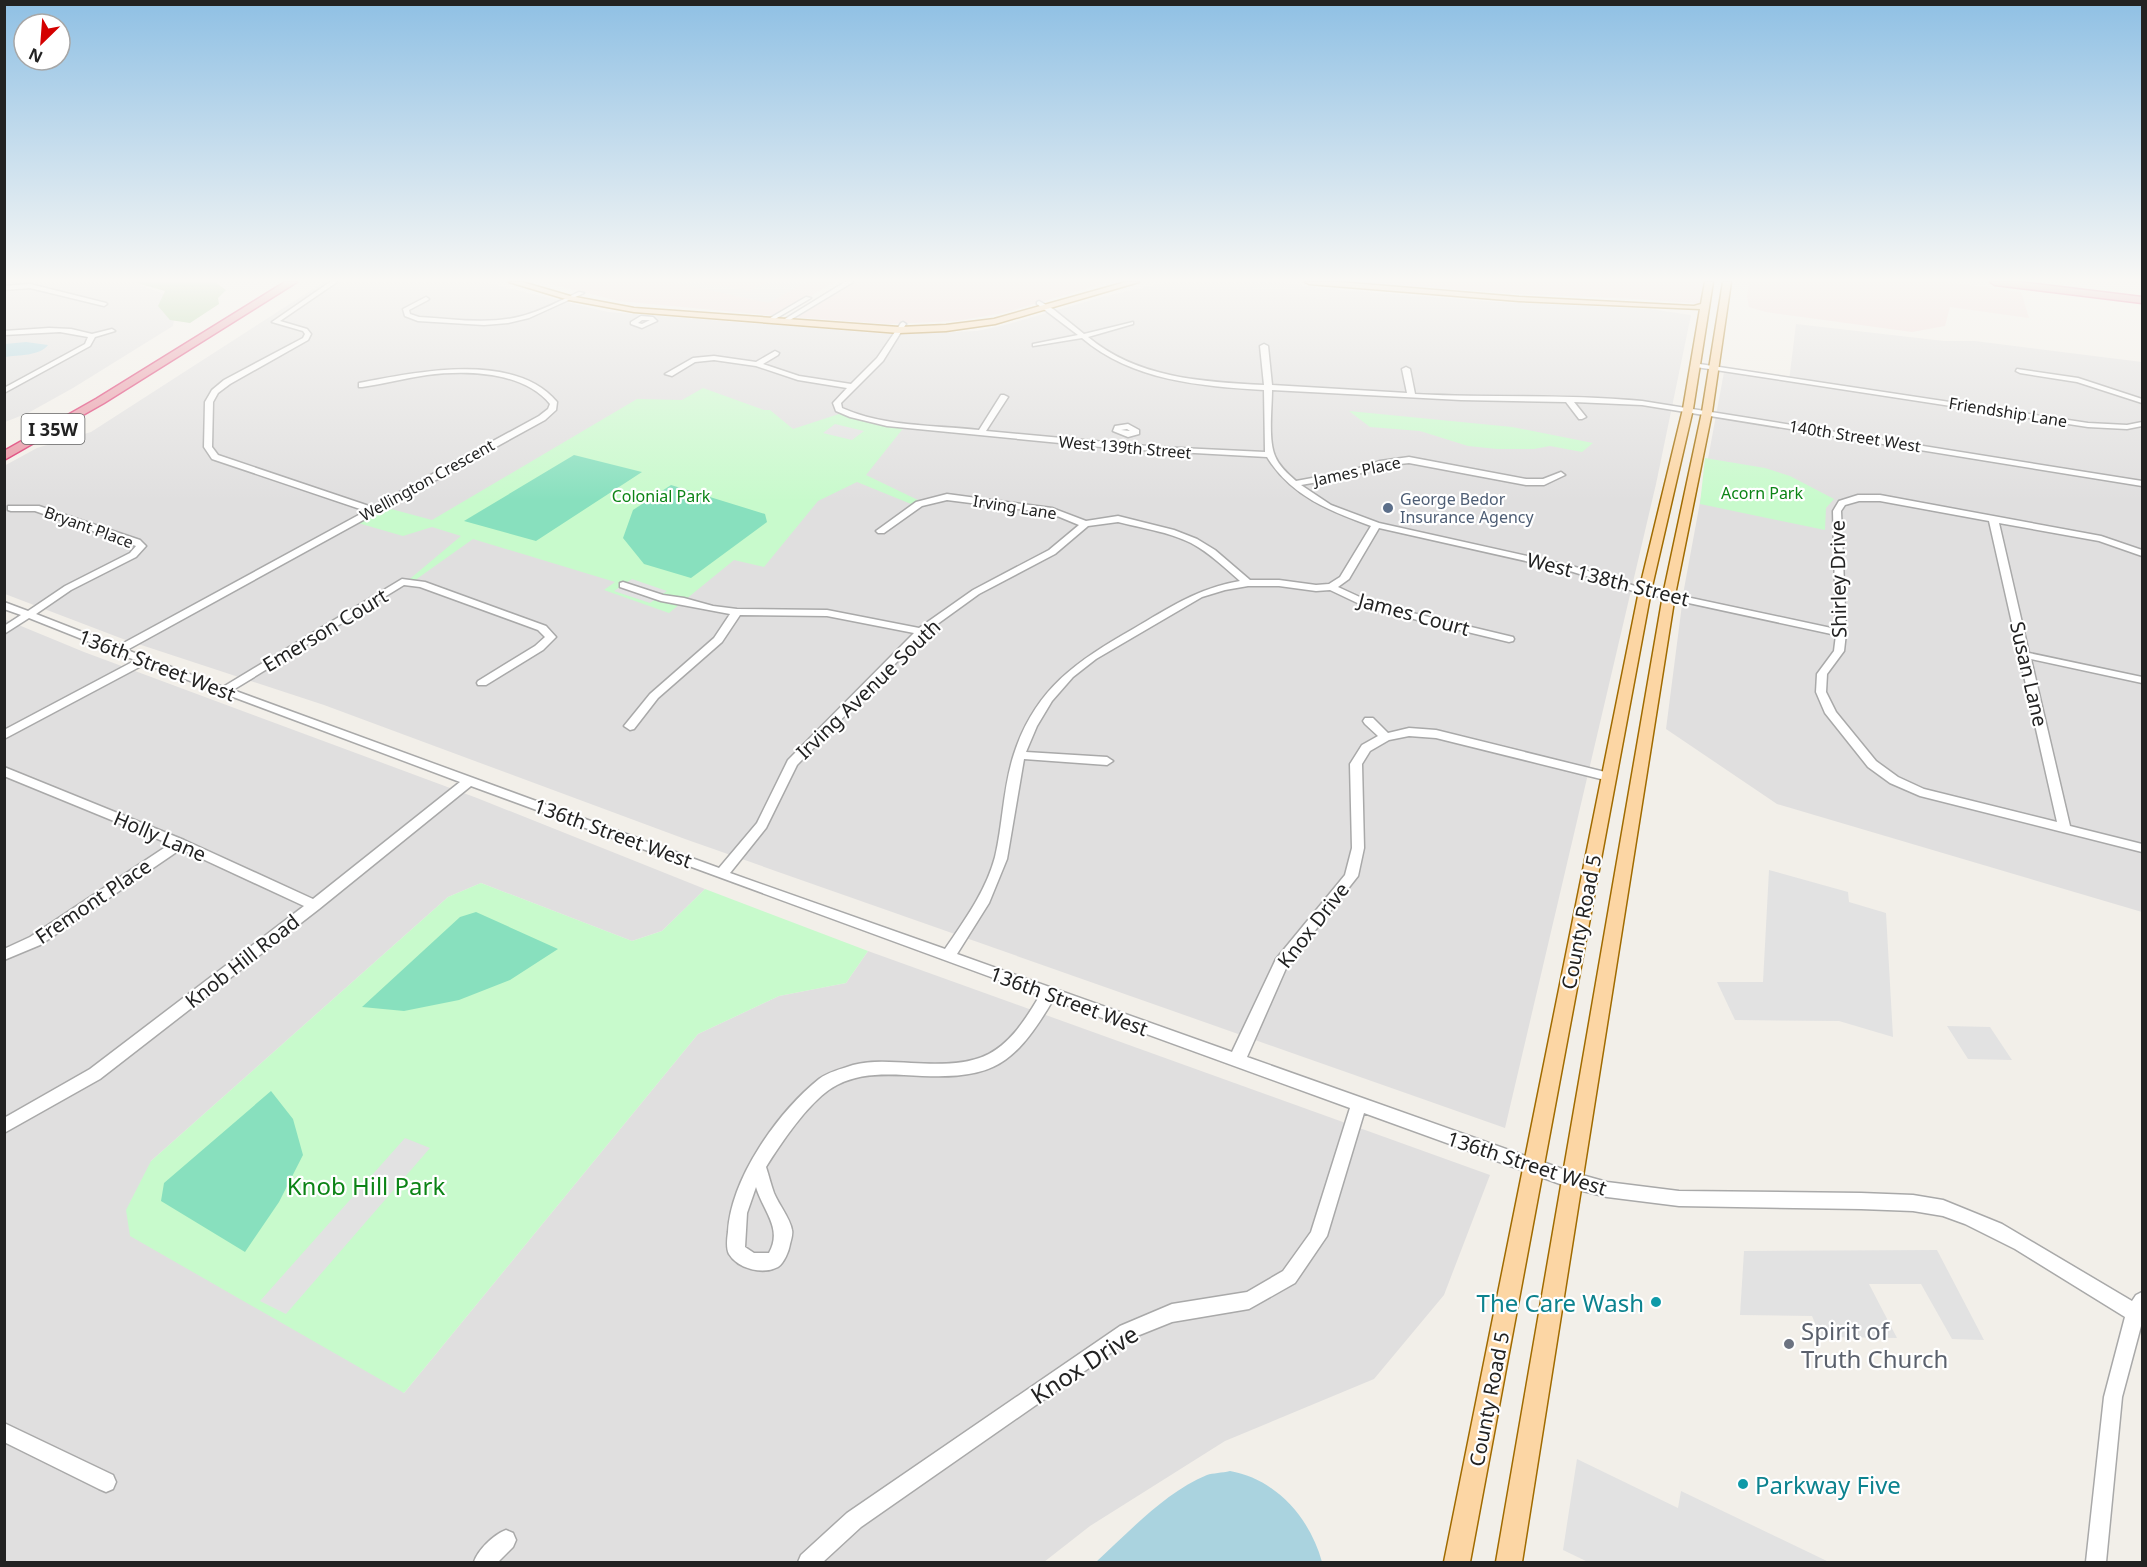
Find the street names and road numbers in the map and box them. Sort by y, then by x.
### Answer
street label: Friendship Lane [1947,392,2069,432]
road number: I 35W [22,414,84,444]
street label: 140th Street West [1788,415,1923,457]
street label: West 139th Street [1058,430,1192,464]
street label: Wellington Crescent [356,434,498,526]
street label: James Place [1309,451,1403,491]
street label: Irving Lane [972,490,1058,524]
street label: Bryant Place [41,501,137,553]
street label: Shirley Drive [1823,520,1853,638]
street label: West 138th Street [1524,546,1692,612]
street label: Emerson Court [258,582,392,678]
street label: James Court [1354,586,1473,642]
street label: Irving Avenue South [790,613,946,765]
street label: Susan Lane [2004,619,2054,729]
street label: 136th Street West [74,623,240,707]
street label: 136th Street West [530,792,696,874]
street label: Holly Lane [110,804,210,868]
street label: Fremont Place [30,852,156,950]
street label: County Road 5 [1555,852,1607,992]
street label: Knox Drive [1271,877,1355,973]
street label: Knob Hill Road [179,908,305,1014]
street label: 136th Street West [986,960,1152,1042]
street label: 136th Street West [1444,1124,1610,1202]
street label: Knox Drive [1024,1317,1144,1411]
street label: County Road 5 [1463,1329,1515,1469]

